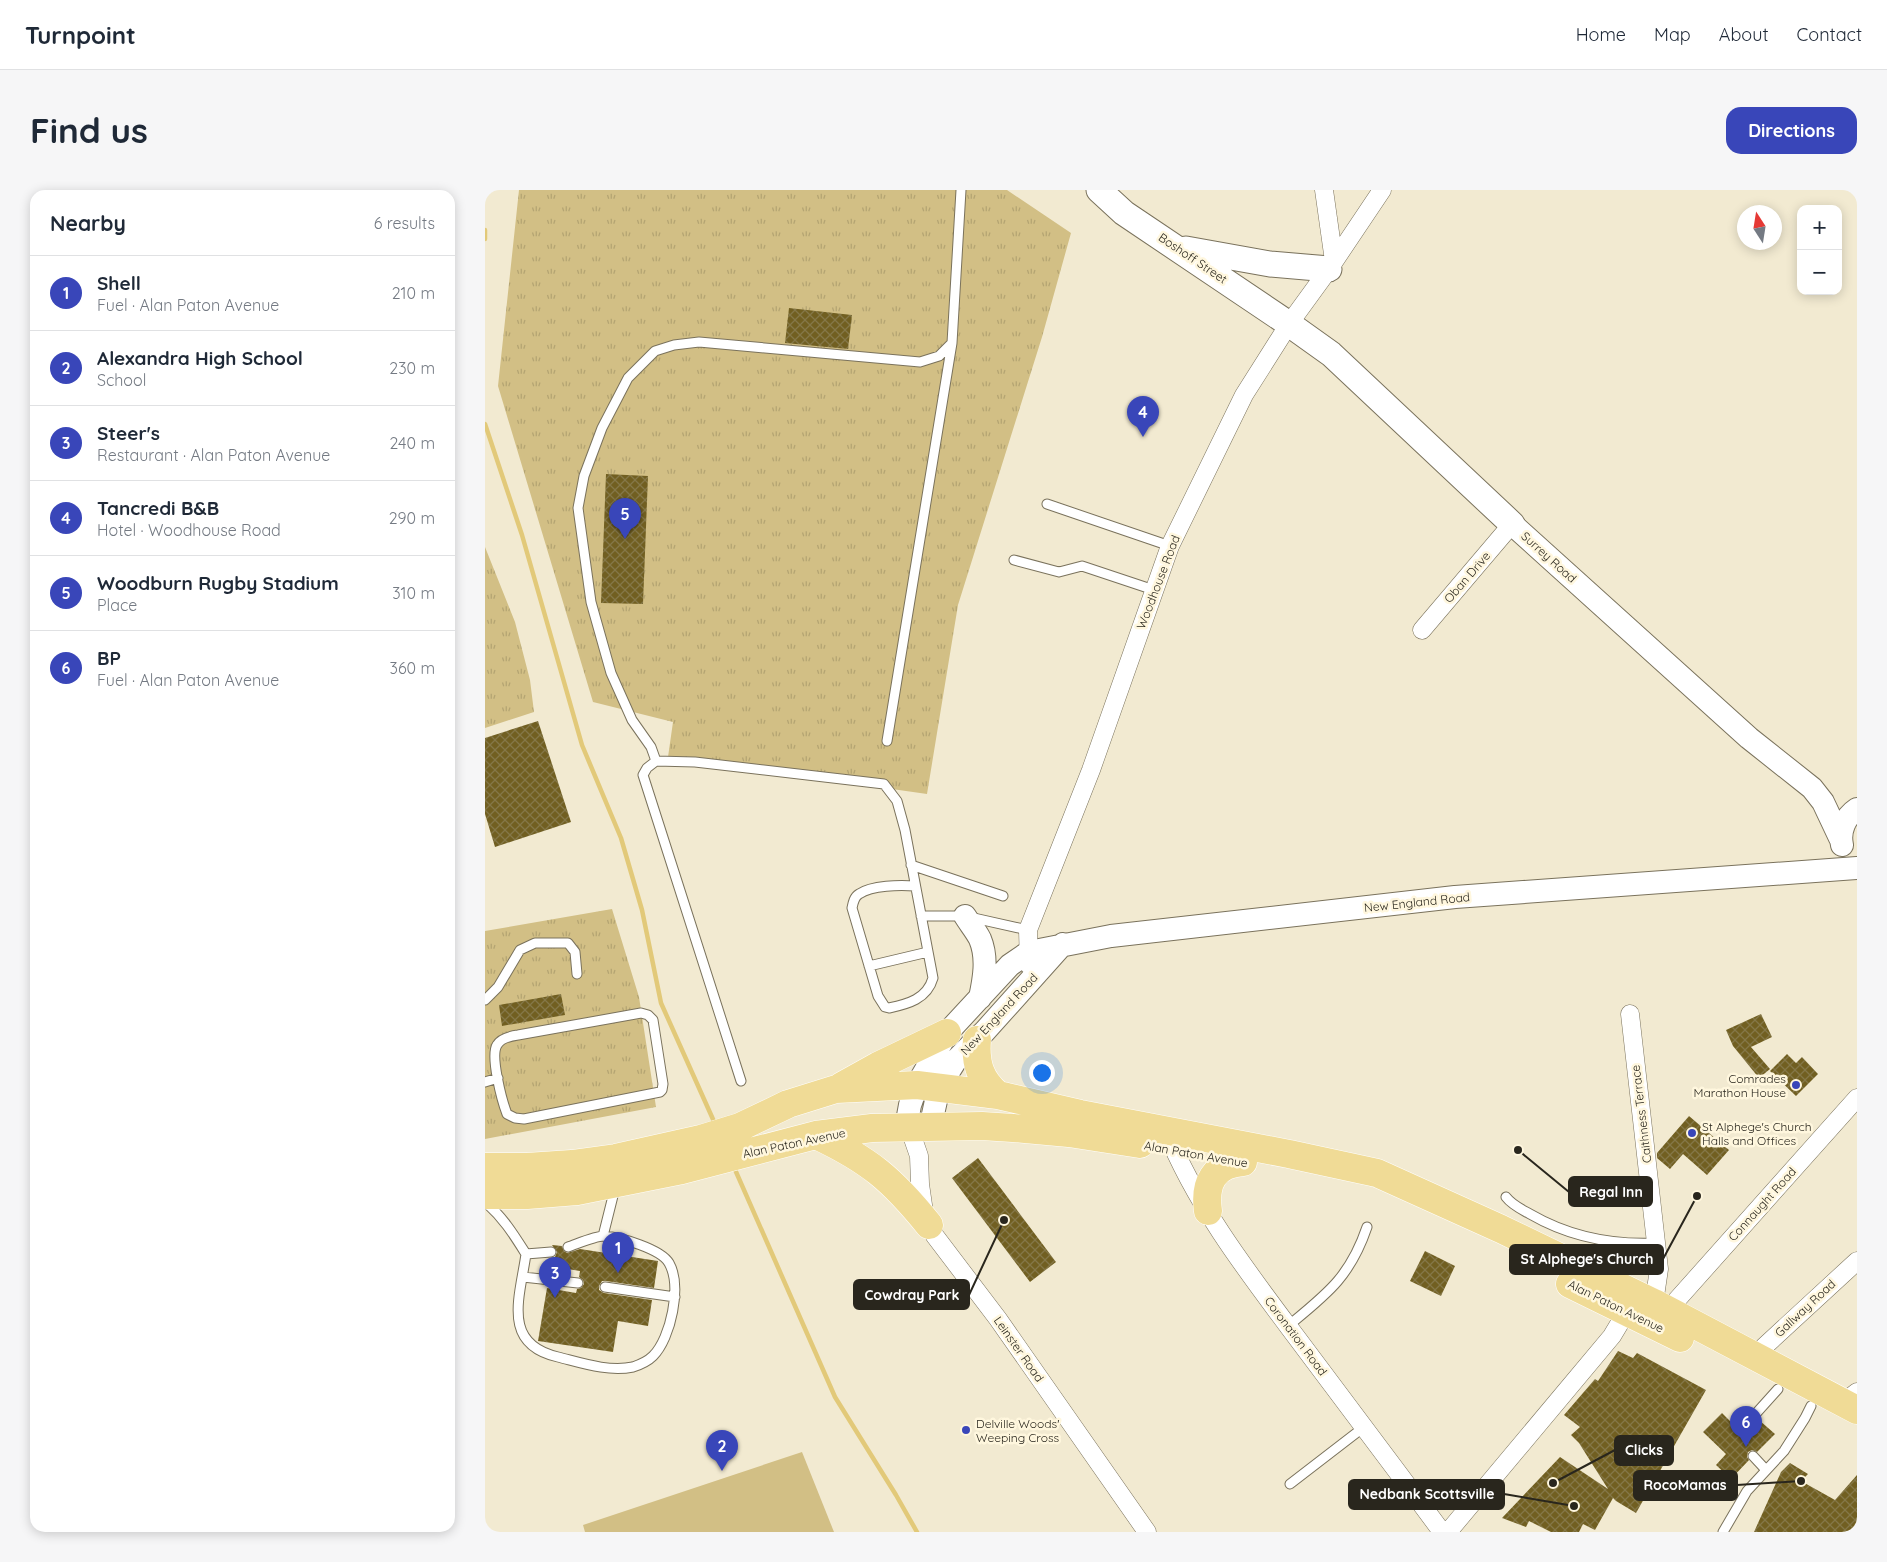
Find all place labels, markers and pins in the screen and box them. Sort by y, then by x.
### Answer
pin: 4 [1127,396,1159,437]
pin: 5 [609,498,641,539]
place label: Comrades Marathon House [1694,1071,1786,1100]
marker: Comrades Marathon House [1790,1079,1802,1091]
place label: St Alphege's Church Halls and Offices [1702,1119,1812,1148]
marker: St Alphege's Church Halls and Offices [1686,1127,1698,1139]
callout: Regal Inn [1569,1177,1652,1206]
pin: 1 [602,1232,634,1273]
callout: St Alphege's Church [1510,1245,1663,1274]
pin: 3 [539,1257,571,1298]
callout: Cowdray Park [854,1280,969,1309]
pin: 6 [1730,1406,1762,1447]
place label: Delville Woods' Weeping Cross [976,1416,1060,1445]
marker: Delville Woods' Weeping Cross [960,1424,972,1436]
pin: 2 [706,1430,738,1471]
callout: Clicks [1615,1436,1673,1465]
callout: RocoMamas [1634,1471,1737,1500]
callout: Nedbank Scottsville [1349,1480,1504,1509]

